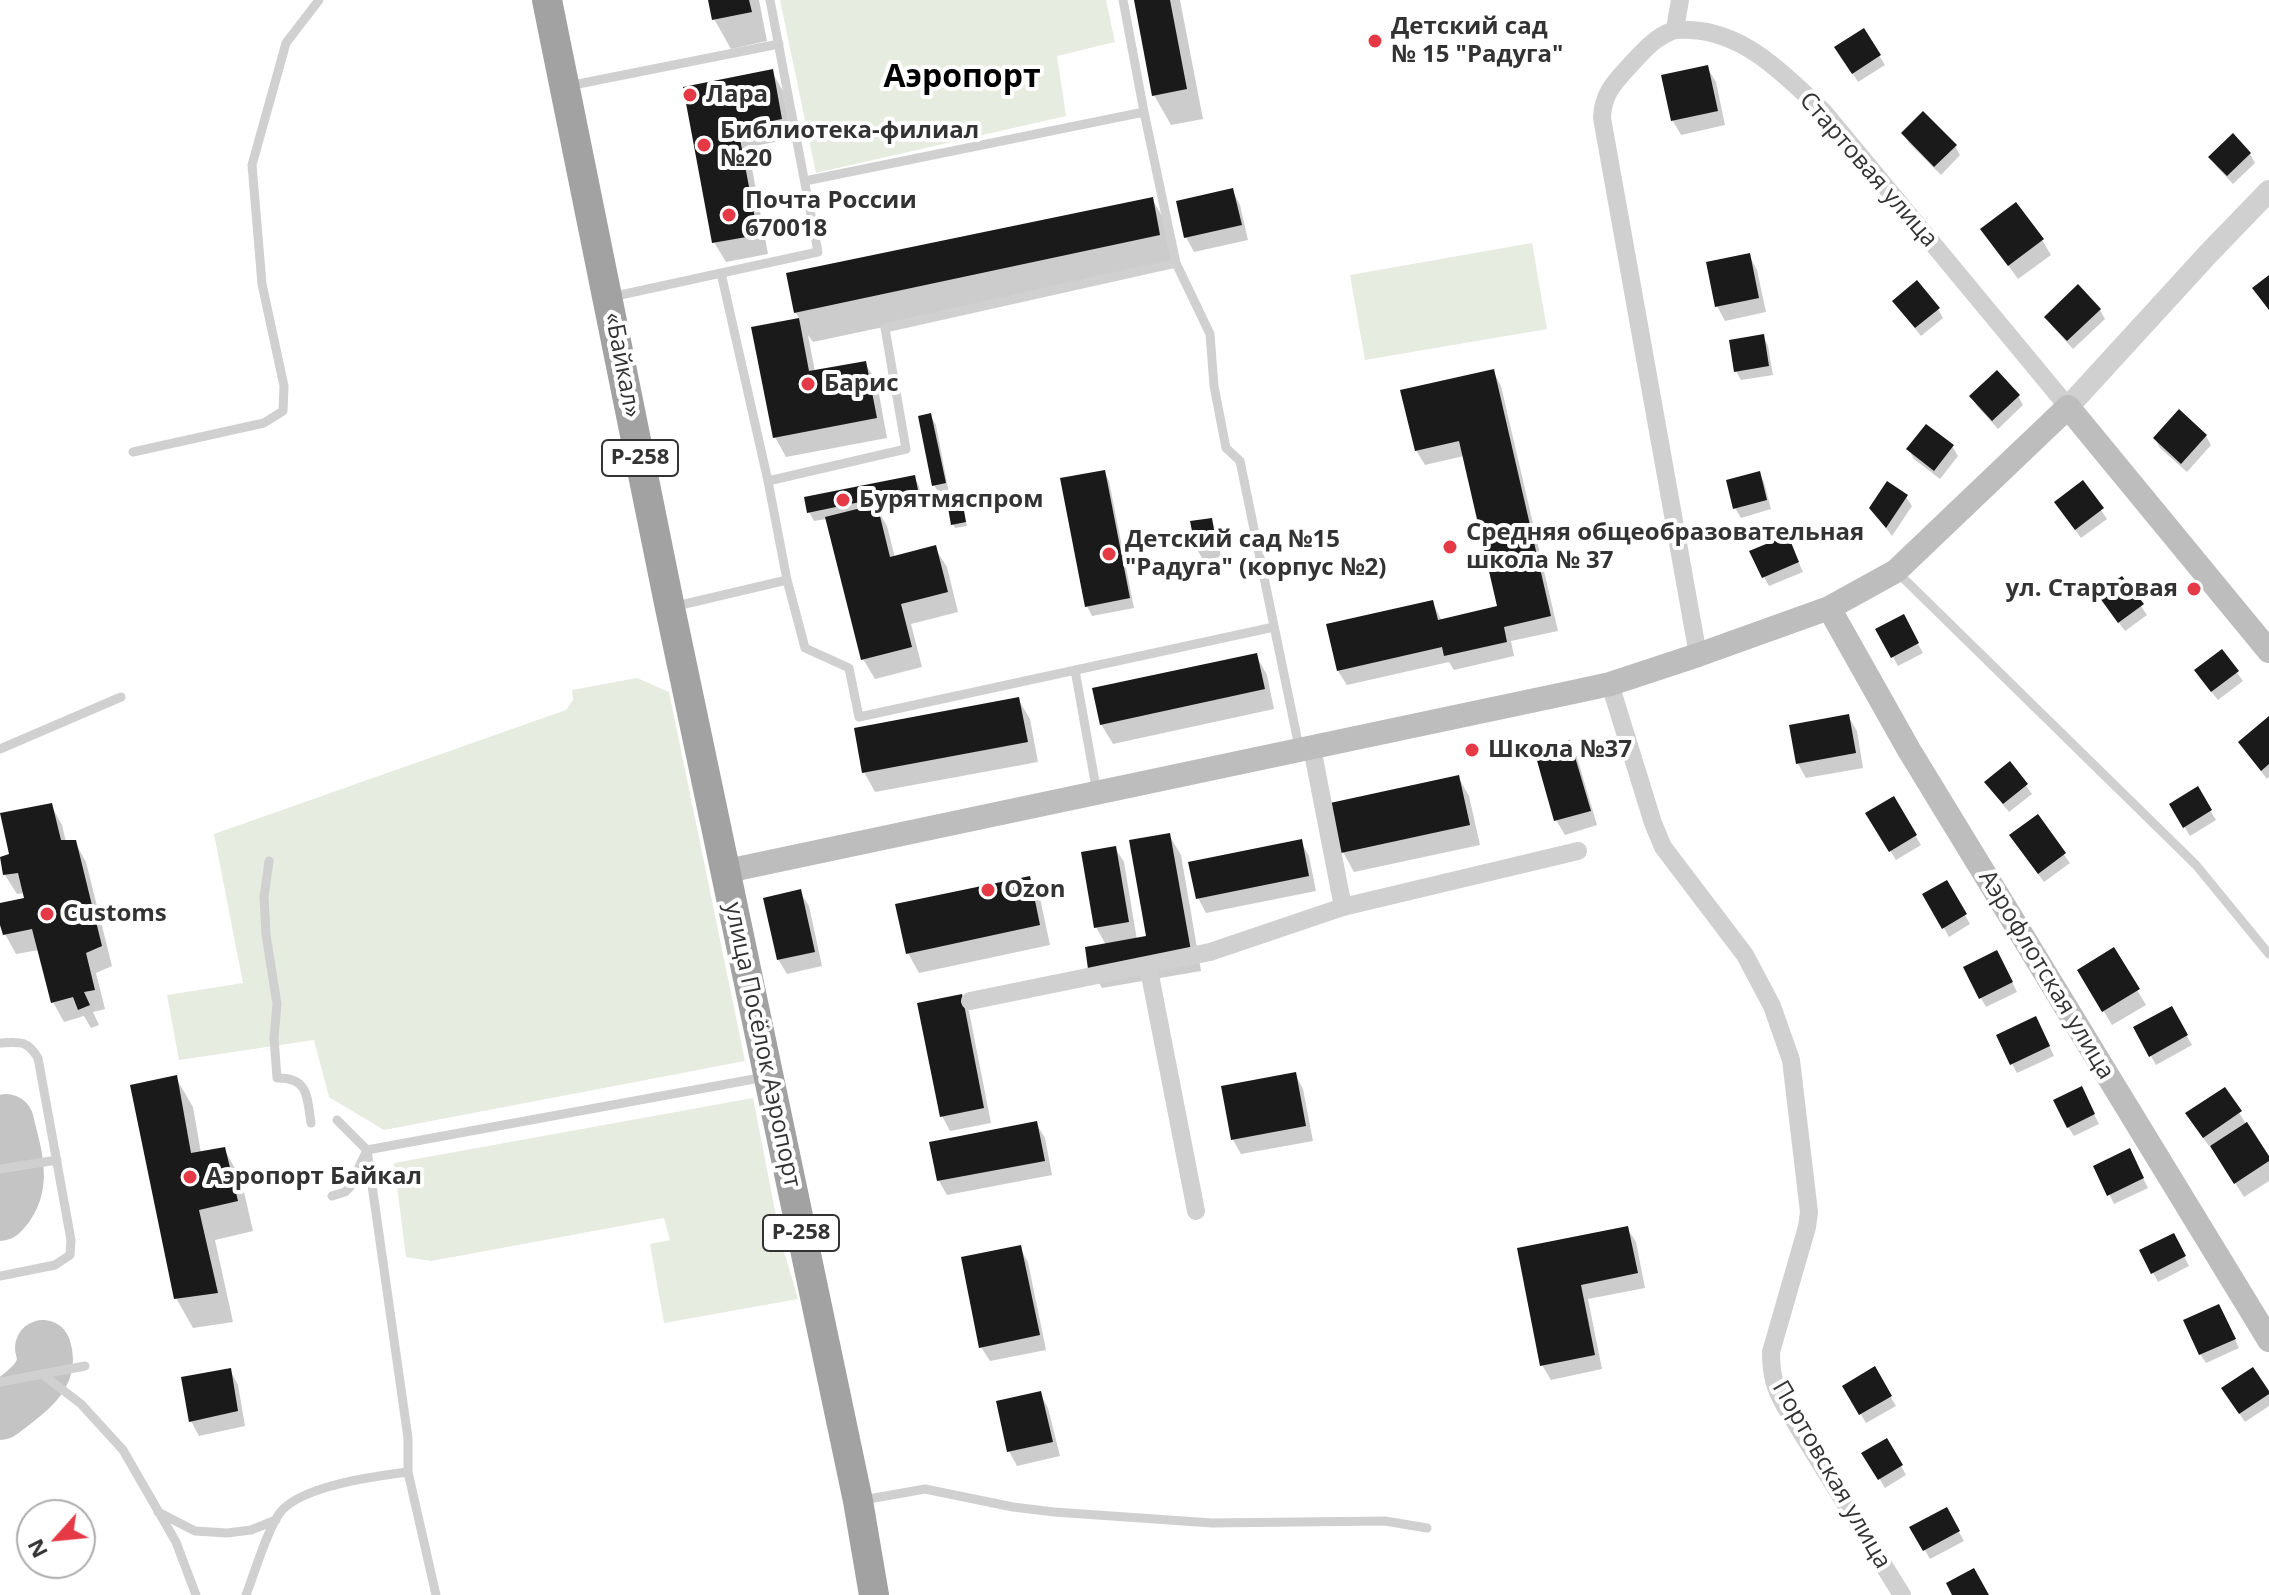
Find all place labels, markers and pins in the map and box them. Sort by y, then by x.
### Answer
place label: Детский сад № 15 "Радуга" [1391,13,1563,69]
marker: Детский сад № 15 "Радуга" [1366,32,1384,50]
place label: Лара [706,81,768,109]
marker: Лара [681,86,699,104]
place label: Библиотека-филиал №20 [720,117,979,173]
marker: Библиотека-филиал №20 [695,136,713,154]
place label: Почта России 670018 [745,187,917,243]
marker: Почта России 670018 [720,206,738,224]
place label: Барис [824,370,899,398]
marker: Барис [799,375,817,393]
place label: Бурятмяспром [859,486,1043,514]
marker: Бурятмяспром [834,491,852,509]
place label: Средняя общеобразовательная школа № 37 [1466,519,1864,575]
place label: Детский сад №15 "Радуга" (корпус №2) [1125,526,1386,582]
marker: Средняя общеобразовательная школа № 37 [1441,538,1459,556]
marker: Детский сад №15 "Радуга" (корпус №2) [1100,545,1118,563]
place label: ул. Стартовая [2006,575,2178,603]
marker: ул. Стартовая [2185,580,2203,598]
place label: Школа №37 [1488,736,1632,764]
marker: Школа №37 [1463,741,1481,759]
place label: Ozon [1004,876,1065,904]
marker: Ozon [979,881,997,899]
place label: Customs [63,900,167,928]
marker: Customs [38,905,56,923]
place label: Аэропорт Байкал [206,1163,422,1191]
marker: Аэропорт Байкал [181,1168,199,1186]

